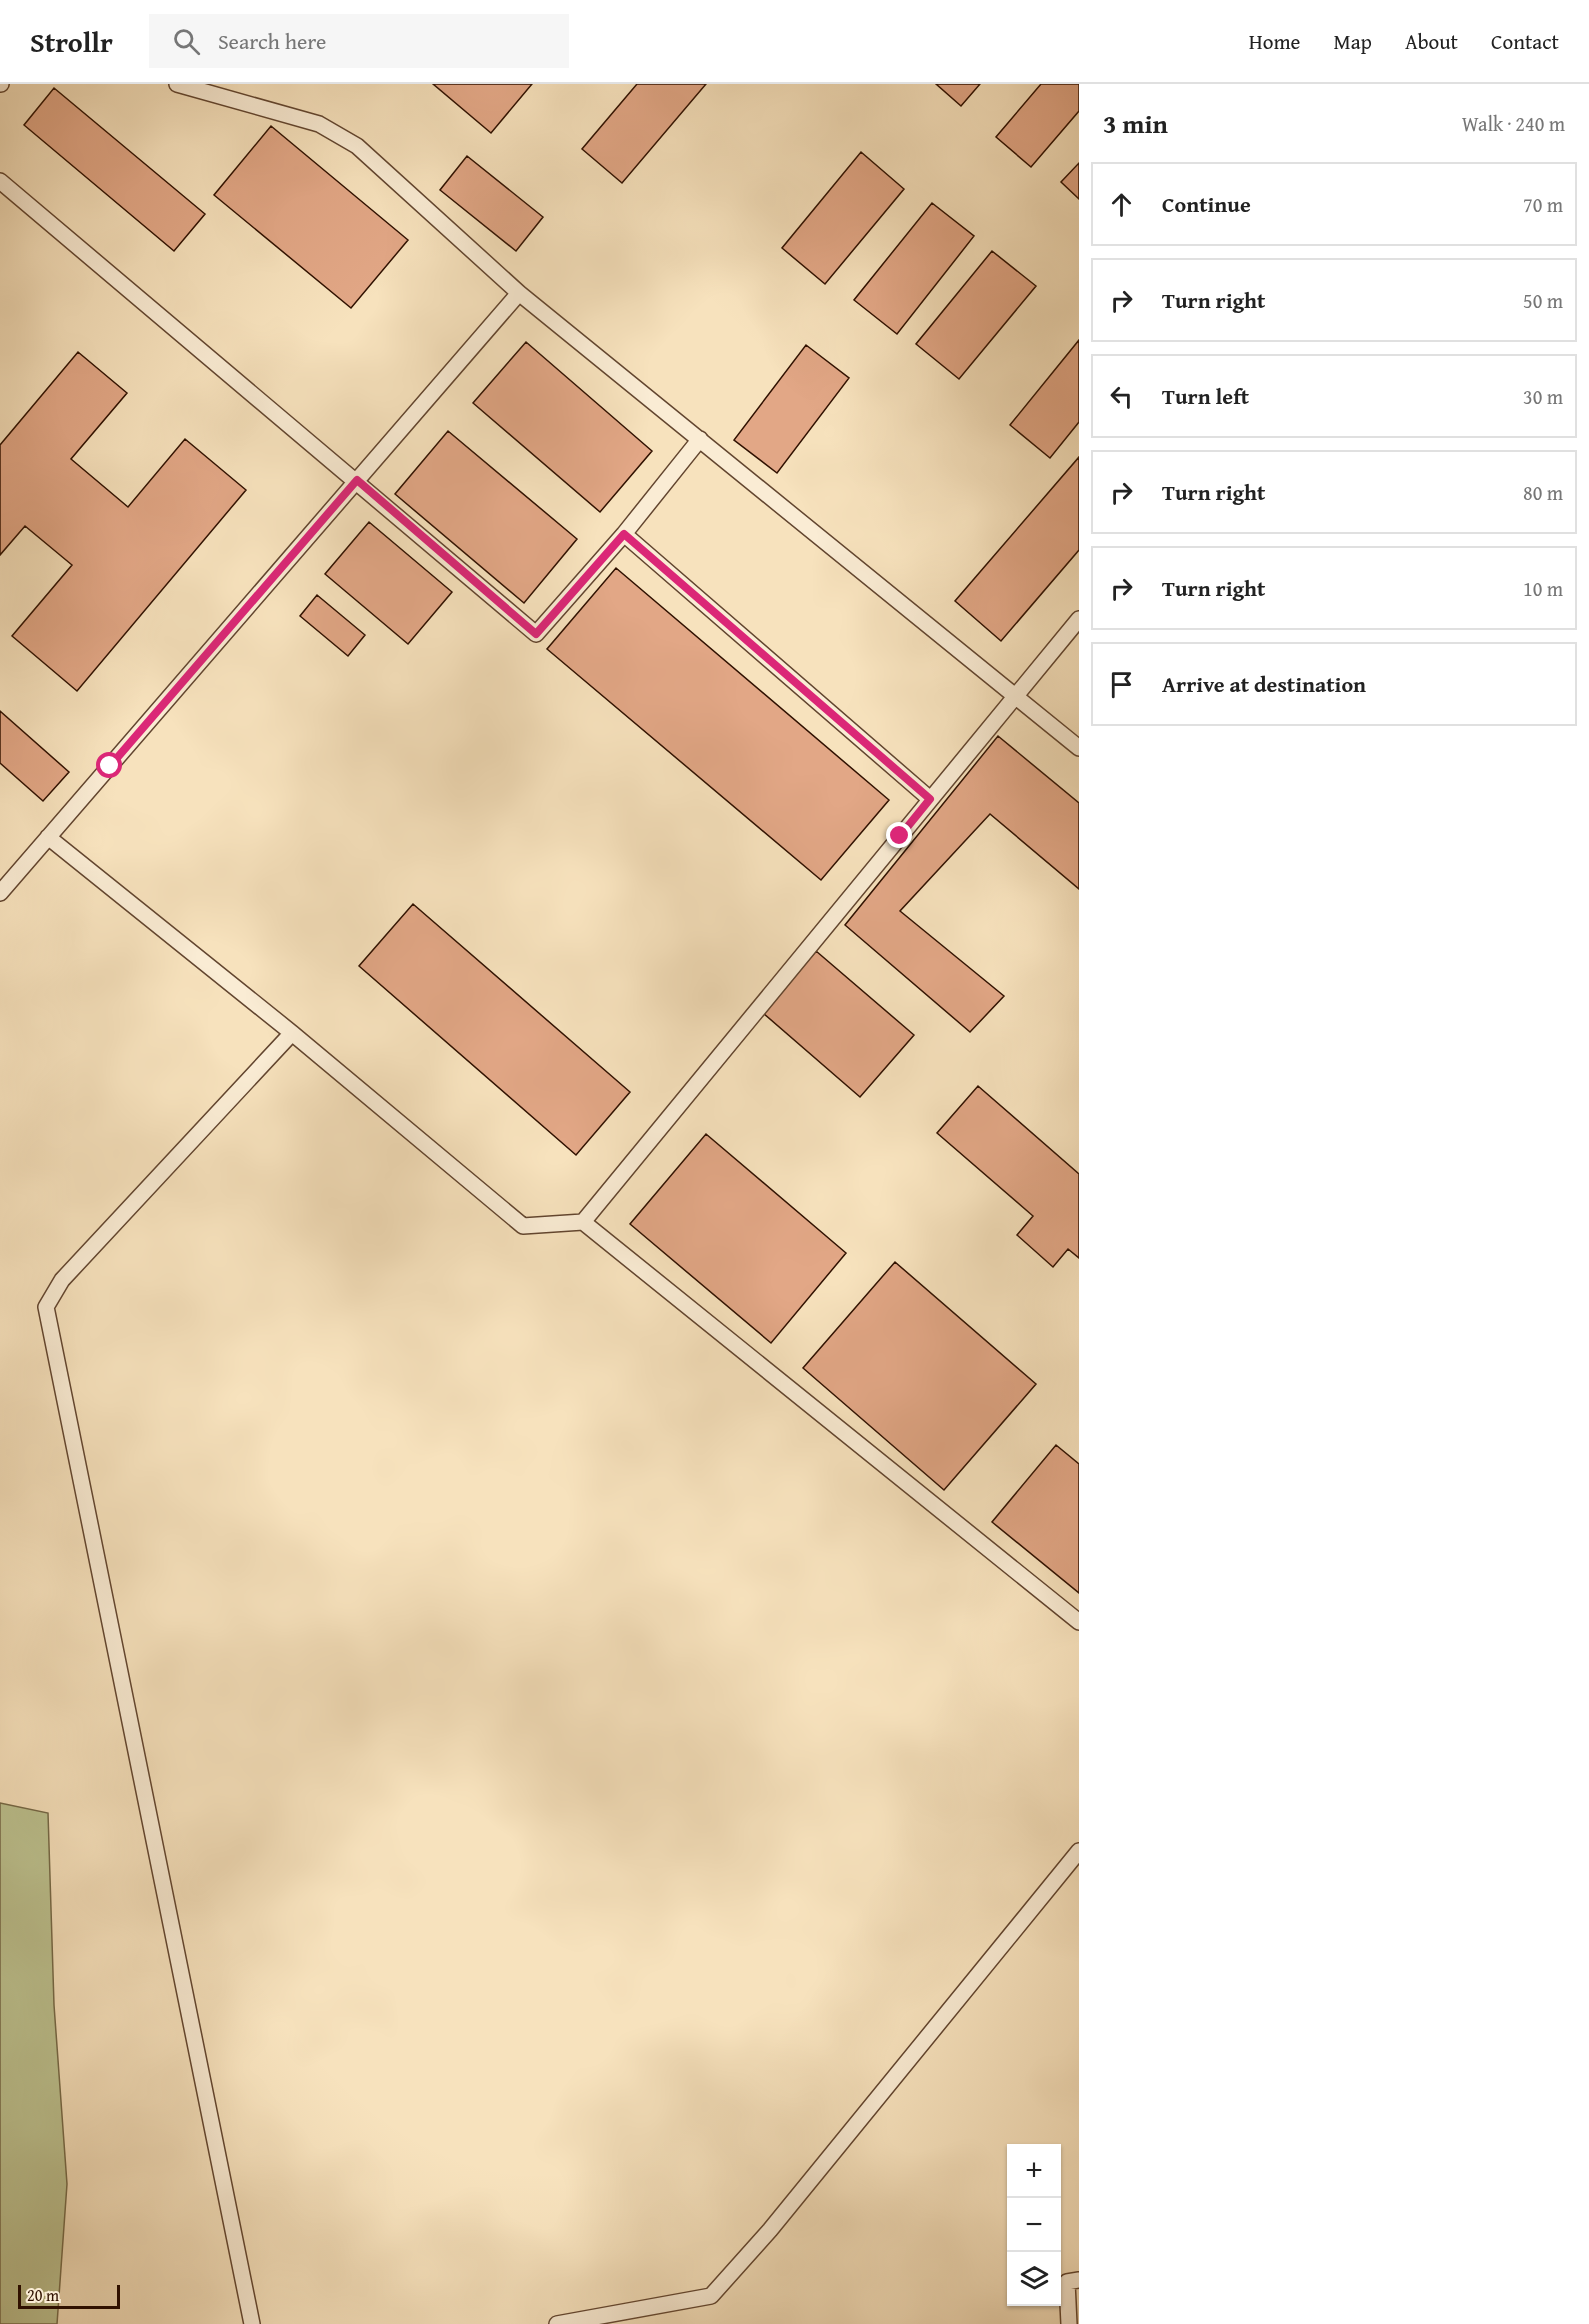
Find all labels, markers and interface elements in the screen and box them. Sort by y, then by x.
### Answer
search box [149,14,569,68]
text: Strollr [30,21,113,62]
icon: search [170,25,203,58]
text: Search here [218,25,326,57]
text: Home [1249,26,1300,57]
text: Map [1333,26,1372,57]
text: About [1405,26,1458,57]
text: Contact [1491,26,1559,57]
text: 3 min [1103,104,1168,143]
text: Walk · 240 m [1462,109,1565,138]
icon: ahead [1105,188,1138,221]
text: Continue [1162,188,1251,220]
text: 70 m [1523,190,1563,219]
icon: right [1105,284,1138,317]
text: Turn right [1162,284,1265,316]
text: 50 m [1523,286,1563,315]
icon: left [1105,380,1138,413]
text: Turn left [1162,380,1249,412]
text: 30 m [1523,382,1563,411]
icon: right [1105,476,1138,509]
text: Turn right [1162,476,1265,508]
text: 80 m [1523,478,1563,507]
icon: right [1105,572,1138,605]
text: Turn right [1162,572,1265,604]
text: 10 m [1523,574,1563,603]
icon: arrive [1105,668,1138,701]
text: Arrive at destination [1162,668,1366,700]
route start [96,752,122,778]
route end [886,822,912,848]
map controls [1007,2144,1061,2306]
button: + [1007,2144,1061,2198]
button: − [1007,2198,1061,2252]
button: layers [1007,2252,1061,2306]
scale bar [18,2282,120,2310]
text: 20 m [27,2283,59,2307]

